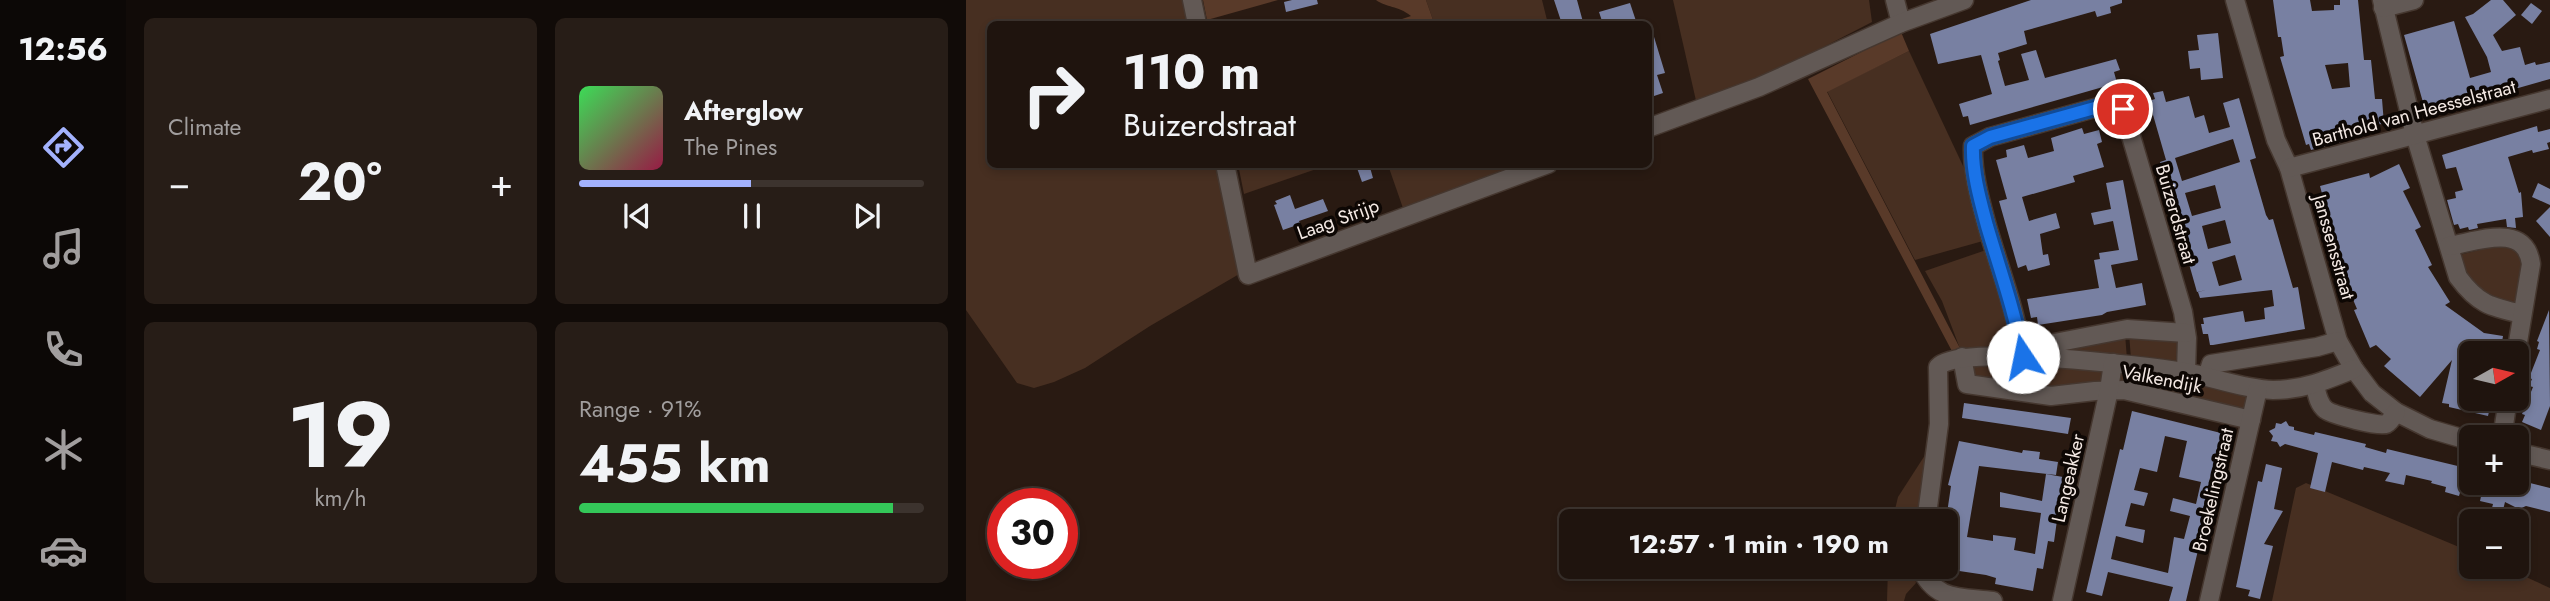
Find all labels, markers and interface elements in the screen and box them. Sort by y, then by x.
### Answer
text: 12:56 [18,26,108,72]
text: 110 m [1123,37,1260,107]
icon: right [1008,49,1099,140]
street label: Barthold van Heesselstraat [2309,73,2519,153]
pin [2093,79,2153,139]
icon: arrive [2104,90,2142,128]
text: Afterglow [684,92,803,130]
text: Buizerdstraat [1123,102,1296,148]
text: Climate [168,110,241,144]
icon: directions [39,123,88,172]
text: The Pines [684,130,777,164]
text: 20° [298,144,382,220]
text: − [168,155,190,210]
text: + [490,155,513,210]
street label: Buizerdstraat [2149,161,2203,267]
street label: Janssensstraat [2305,188,2362,303]
street label: Laag Strijp [1293,192,1383,246]
icon: previous [618,197,656,235]
icon: pause [733,197,771,235]
icon: next [848,197,886,235]
icon: music [39,224,88,273]
position arrow [1986,320,2060,394]
icon: phone [39,325,88,374]
north arrow [2459,341,2529,411]
map controls [2459,341,2529,579]
street label: Valkendijk [2120,358,2205,400]
text: 19 [287,370,394,501]
text: Range · 91% [579,392,702,426]
icon: climate [39,425,88,474]
street label: Broekelingstraat [2186,425,2240,555]
button: + [2459,425,2529,495]
text: 455 km [579,426,771,502]
street label: Langeakker [2045,431,2091,525]
text: km/h [315,481,366,515]
speed limit sign: 30 [987,488,1078,579]
button: − [2459,509,2529,579]
text: 12:57 · 1 min · 190 m [1628,525,1889,563]
icon: car [39,526,88,575]

